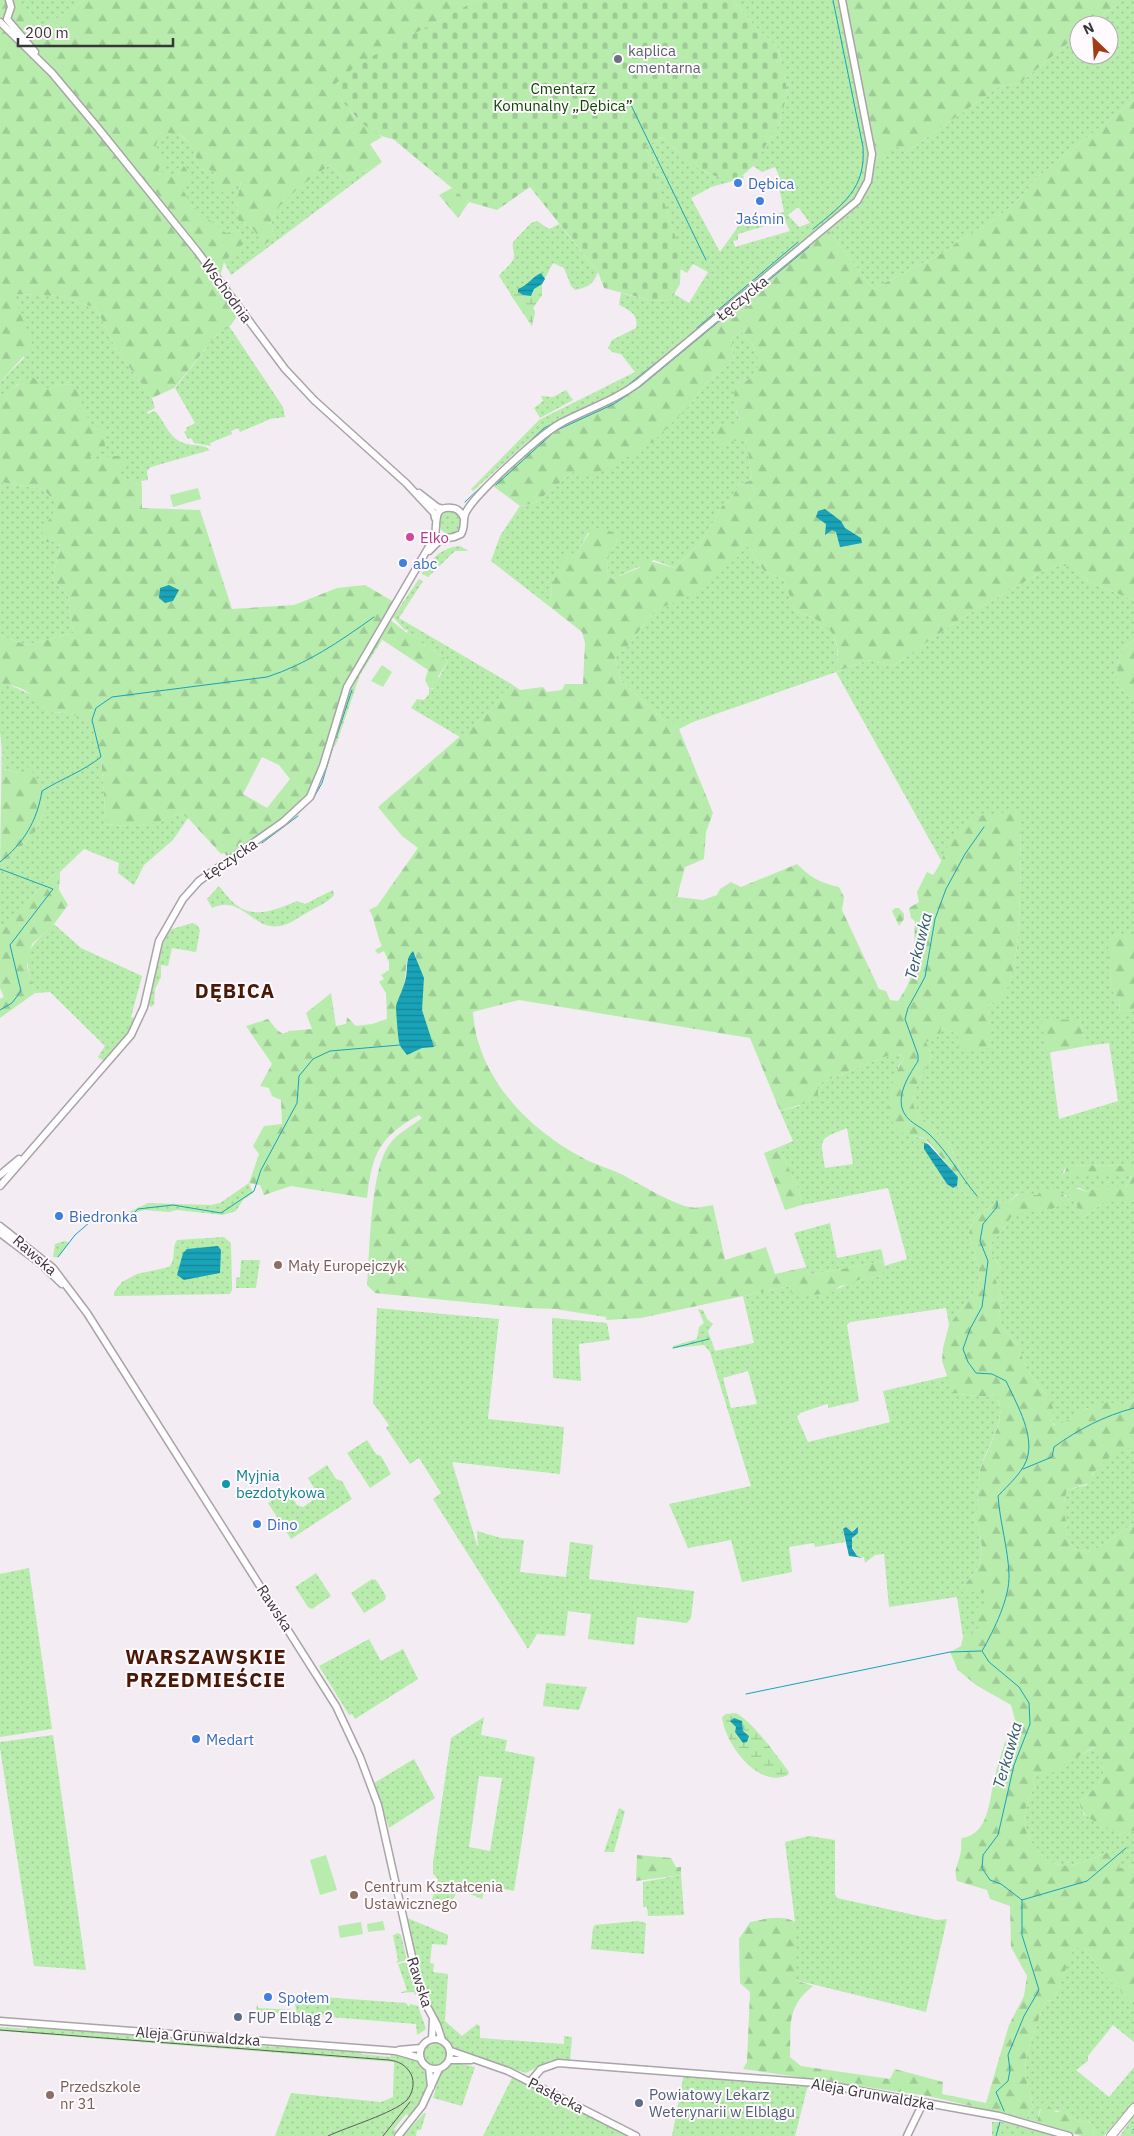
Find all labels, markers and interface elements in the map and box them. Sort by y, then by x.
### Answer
scale bar [18,15,172,47]
north arrow [1069,15,1119,65]
text: N [1080,18,1097,39]
text: 200 m [25,23,69,42]
place label: kaplica cmentarna [628,41,701,77]
marker: kaplica cmentarna [612,53,624,65]
park label: Cmentarz Komunalny „Dębica” [493,79,633,115]
place label: Dębica [748,174,794,193]
marker: Dębica [732,177,744,189]
marker: Jaśmin [754,195,766,207]
place label: Jaśmin [736,209,784,228]
street label: Wschodnia [198,255,256,327]
street label: Łęczycka [712,271,772,325]
place label: Elko [420,528,449,547]
marker: Elko [404,531,416,543]
place label: abc [413,554,438,573]
marker: abc [397,557,409,569]
street label: Łęczycka [199,834,261,884]
water label: Terkawka [900,910,936,982]
district label: DĘBICA [195,977,275,1004]
place label: Biedronka [69,1207,138,1226]
marker: Biedronka [53,1210,65,1222]
street label: Rawska [9,1231,61,1279]
place label: Mały Europejczyk [288,1256,405,1275]
marker: Mały Europejczyk [272,1259,284,1271]
place label: Myjnia bezdotykowa [236,1466,325,1502]
marker: Myjnia bezdotykowa [220,1478,232,1490]
place label: Dino [267,1515,298,1534]
marker: Dino [251,1518,263,1530]
street label: Rawska [253,1581,297,1635]
district label: WARSZAWSKIE PRZEDMIEŚCIE [125,1643,287,1693]
water label: Terkawka [988,1719,1026,1791]
place label: Medart [206,1730,254,1749]
marker: Medart [190,1733,202,1745]
place label: Centrum Kształcenia Ustawicznego [364,1877,503,1913]
marker: Centrum Kształcenia Ustawicznego [348,1889,360,1901]
street label: Rawska [403,1954,437,2010]
place label: Społem [278,1988,329,2007]
marker: Społem [262,1991,274,2003]
place label: FUP Elbląg 2 [248,2008,333,2027]
marker: FUP Elbląg 2 [232,2011,244,2023]
street label: Aleja Grunwaldzka [135,2022,261,2050]
street label: Pasłęcka [525,2073,587,2117]
street label: Aleja Grunwaldzka [810,2074,936,2114]
place label: Przedszkole nr 31 [60,2077,141,2113]
place label: Powiatowy Lekarz Weterynarii w Elblągu [649,2085,795,2121]
marker: Przedszkole nr 31 [44,2089,56,2101]
marker: Powiatowy Lekarz Weterynarii w Elblągu [633,2097,645,2109]

